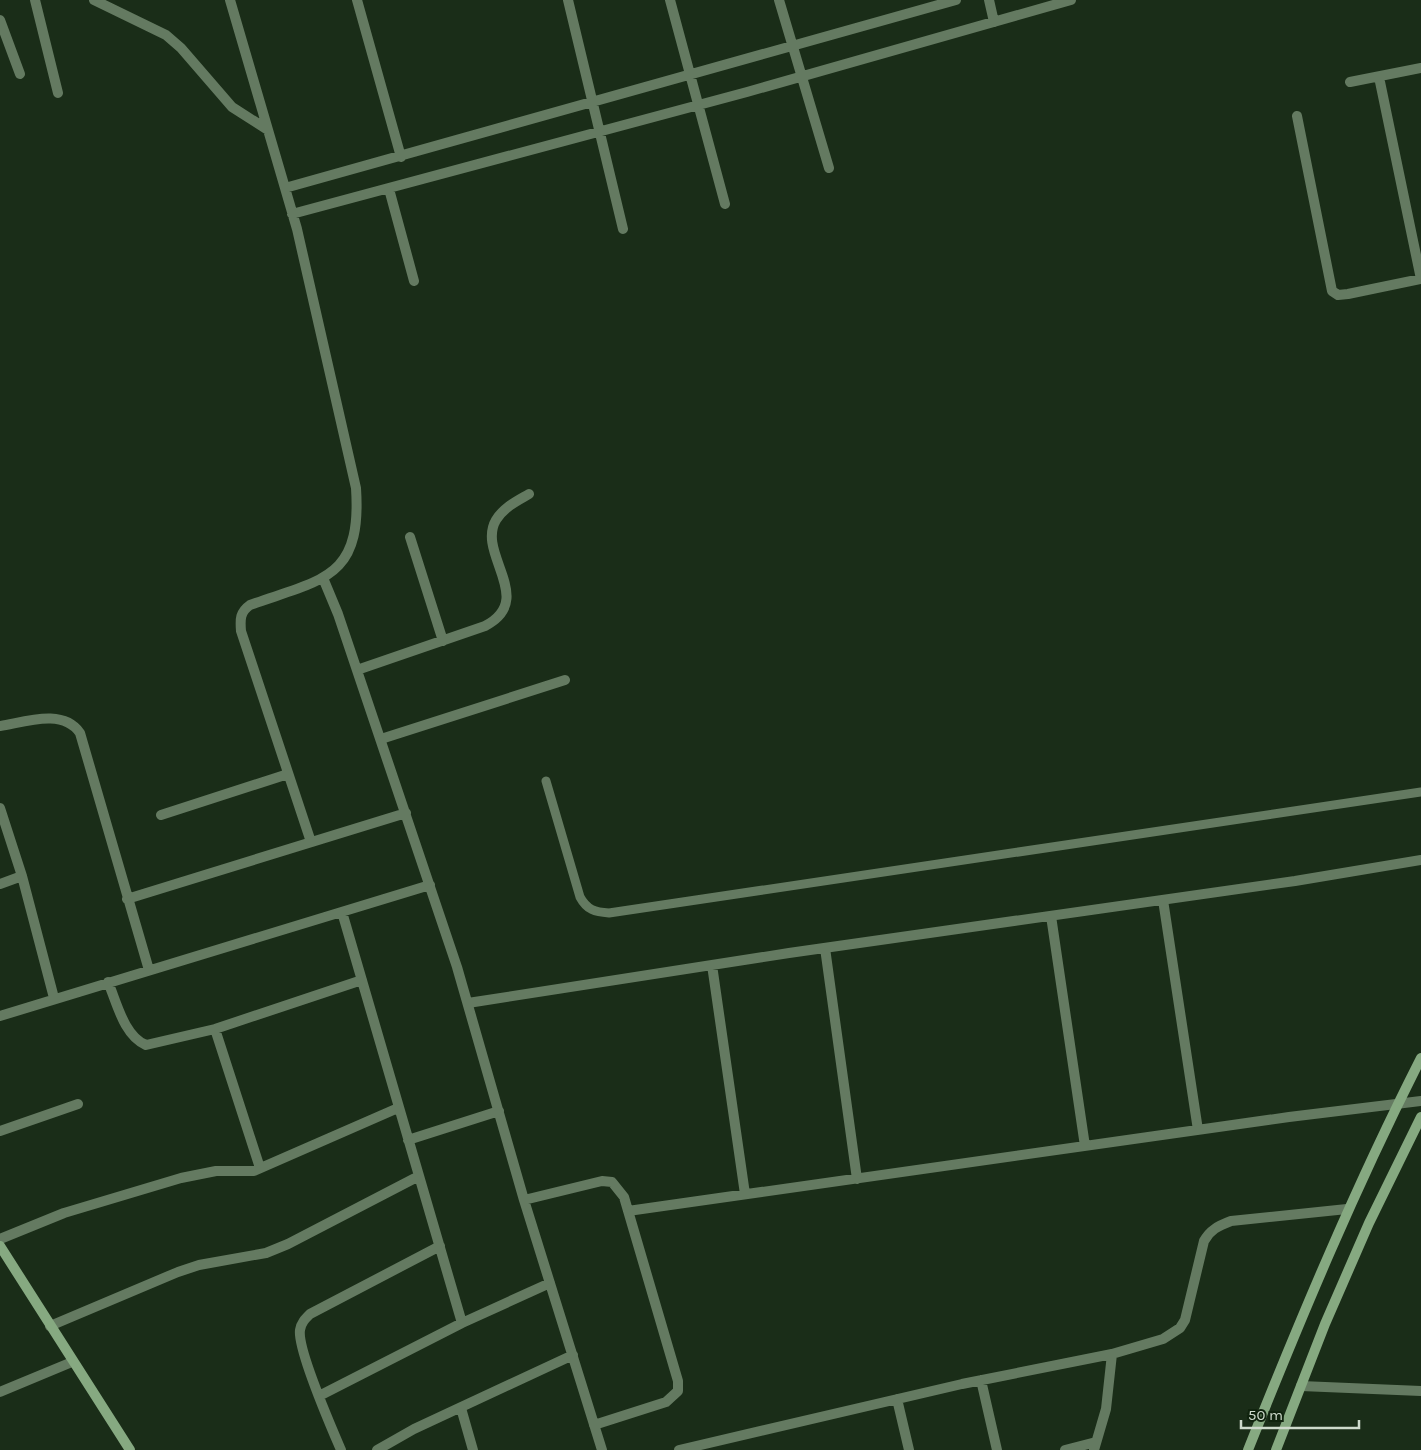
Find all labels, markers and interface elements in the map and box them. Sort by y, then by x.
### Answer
scale bar [1241,1398,1358,1430]
text: 50 m [1248,1406,1283,1424]

